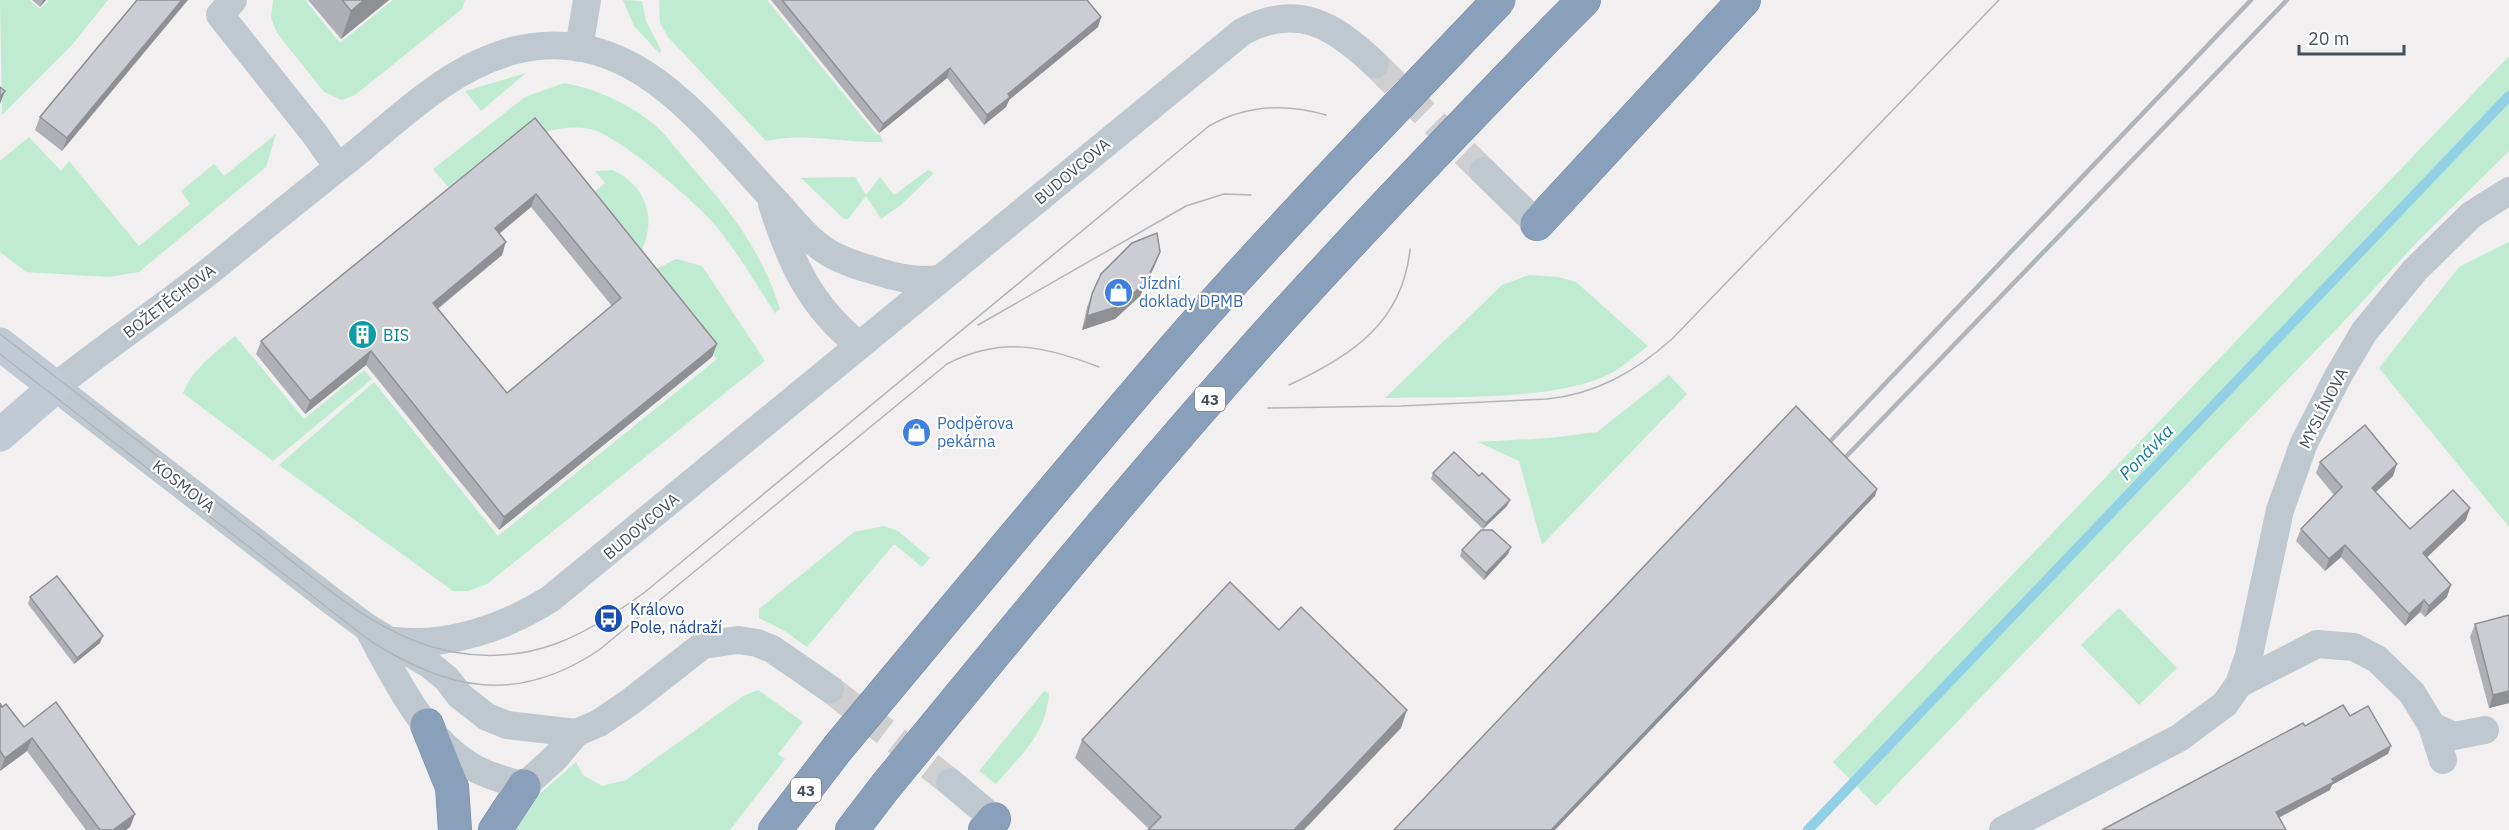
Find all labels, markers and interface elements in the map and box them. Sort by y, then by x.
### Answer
scale bar [2299,18,2404,56]
text: 20 m [2308,27,2350,50]
street label: BUDOVCOVA [1030,133,1114,209]
street label: BOŽETĚCHOVA [119,260,219,342]
place label: Jízdní doklady DPMB [1139,273,1243,311]
shop icon: Jízdní doklady DPMB [1102,276,1134,308]
building icon: BIS [346,319,378,351]
place label: BIS [383,325,409,345]
street label: MYSLÍNOVA [2293,364,2352,452]
road number: 43 [1195,387,1225,411]
place label: Podpěrova pekárna [937,413,1014,451]
shop icon: Podpěrova pekárna [900,416,932,448]
water label: Ponávka [2114,419,2178,485]
street label: KOSMOVA [149,455,219,517]
street label: BUDOVCOVA [599,488,683,564]
place label: Královo Pole, nádraží [630,599,722,637]
bus stop icon: Královo Pole, nádraží [593,602,625,634]
road number: 43 [791,778,821,802]

